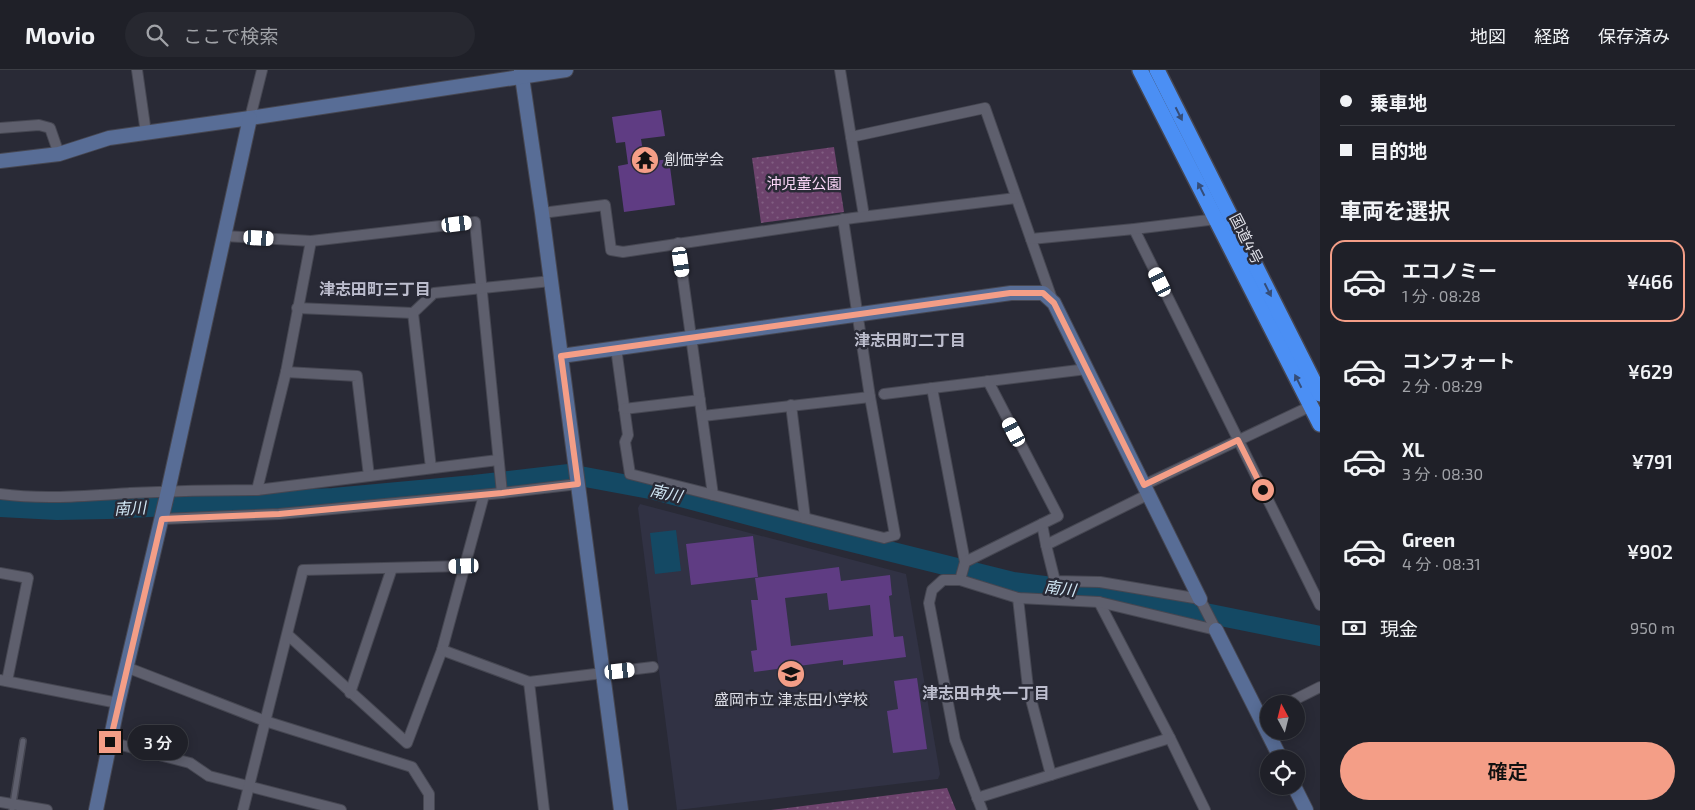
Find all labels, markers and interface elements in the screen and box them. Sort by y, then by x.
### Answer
search box [125,12,475,57]
text: Movio [25,20,95,49]
icon: search [143,21,171,49]
text: ここで検索 [183,24,278,47]
text: 地図 [1470,25,1506,47]
text: 経路 [1534,25,1570,47]
text: 保存済み [1598,25,1670,47]
text: 乗車地 [1370,91,1427,114]
one-way arrow [1175,106,1183,121]
text: 目的地 [1370,139,1427,162]
temple icon: 創価学会 [630,145,660,175]
place label: 創価学会 [664,150,724,168]
park label: 沖児童公園 [766,174,842,192]
one-way arrow [1197,182,1205,196]
text: 車両を選択 [1340,197,1450,223]
street label: 国道4号 [1227,210,1267,267]
car [441,215,472,233]
car [243,230,274,246]
car [671,246,690,278]
icon: car [1342,259,1387,304]
text: エコノミー [1402,259,1497,282]
car [1146,265,1173,299]
text: ¥466 [1627,270,1673,293]
district label: 津志田町三丁目 [319,279,431,298]
one-way arrow [1264,283,1272,297]
text: 1 分 · 08:28 [1402,286,1481,305]
district label: 津志田町二丁目 [854,330,966,349]
icon: car [1342,349,1387,394]
text: コンフォート [1402,349,1515,372]
text: ¥629 [1628,360,1673,383]
one-way arrow [1294,374,1302,388]
text: 2 分 · 08:29 [1402,376,1483,395]
car [1000,415,1027,449]
text: XL [1402,438,1424,461]
icon: car [1342,439,1387,484]
text: ¥791 [1632,450,1673,473]
text: 3 分 · 08:30 [1402,464,1483,483]
route start [1252,479,1274,501]
water label: 南川 [648,480,686,506]
water label: 南川 [113,497,148,518]
text: Green [1402,528,1455,551]
icon: car [1342,529,1387,574]
text: ¥902 [1627,540,1673,563]
text: 4 分 · 08:31 [1402,554,1481,573]
car [448,558,479,574]
water label: 南川 [1043,576,1079,599]
icon: cash [1340,614,1368,642]
text: 現金 [1380,617,1418,640]
text: 950 m [1630,618,1675,637]
school or university icon: 盛岡市立 津志田小学校 [776,659,806,689]
car [604,662,635,680]
district label: 津志田中央一丁目 [922,683,1050,702]
place label: 盛岡市立 津志田小学校 [714,690,868,708]
north arrow [1260,695,1305,740]
map controls [1260,695,1305,795]
callout: 3 分 [128,724,188,760]
route end [99,731,121,753]
text: 3 分 [144,733,172,752]
button: 確定 [1340,742,1675,800]
button: locate [1260,750,1305,795]

